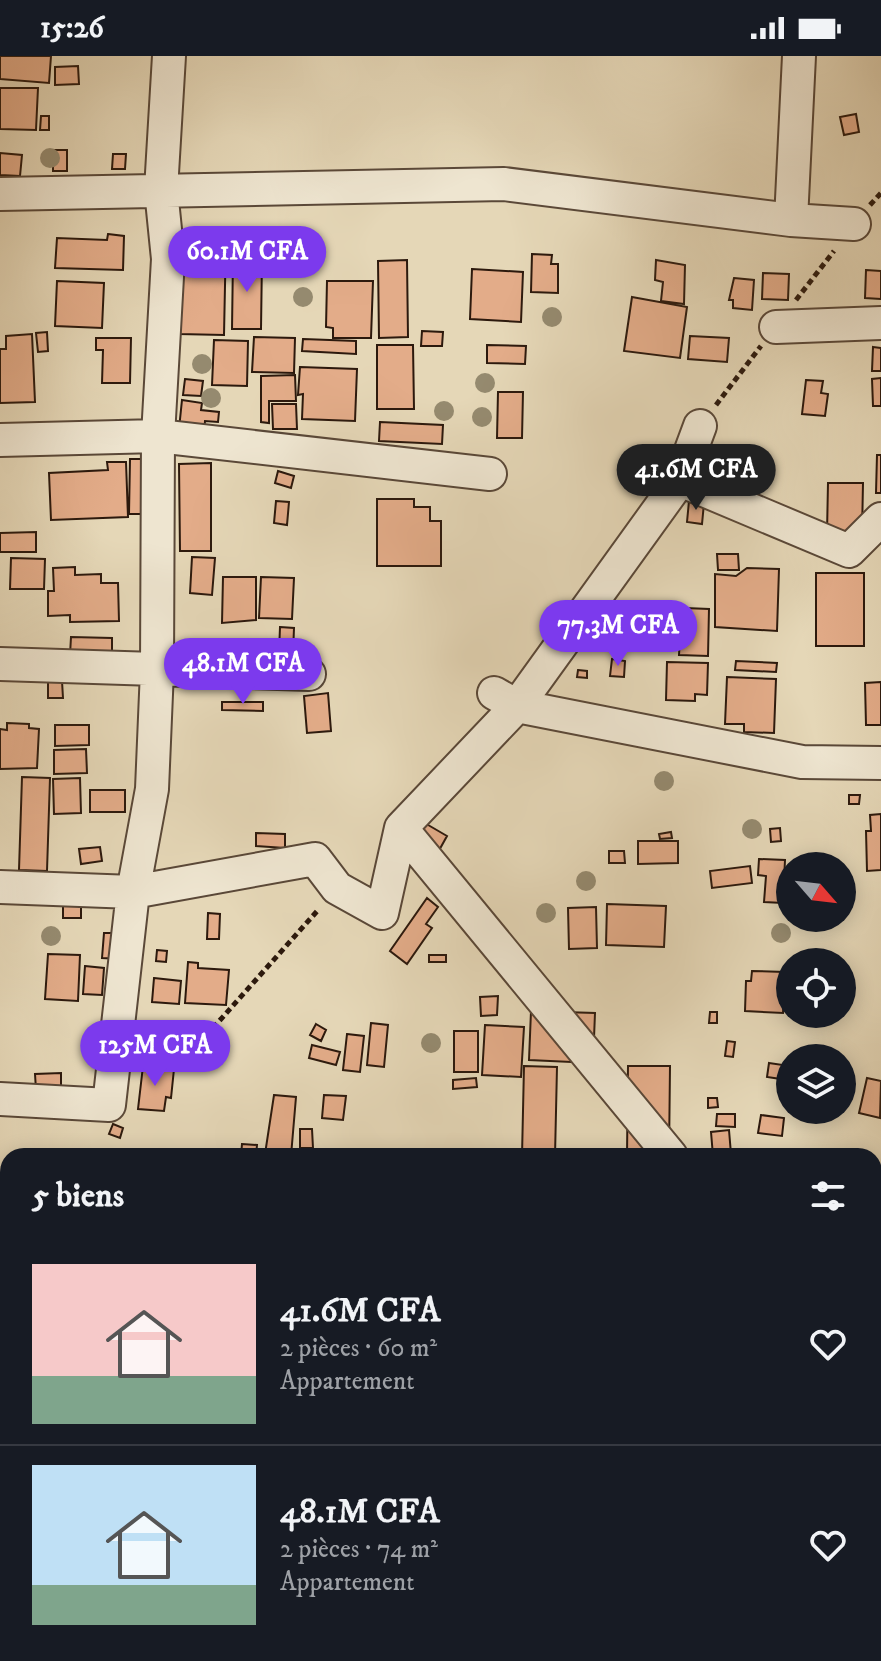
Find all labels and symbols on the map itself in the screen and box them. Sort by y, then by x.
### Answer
pin: 60.1M CFA [155,226,339,294]
pin: 41.6M CFA [604,444,788,512]
pin: 77.3M CFA [526,600,710,668]
pin: 48.1M CFA [151,638,335,706]
north arrow [776,852,856,932]
pin: 125M CFA [72,1020,238,1088]

